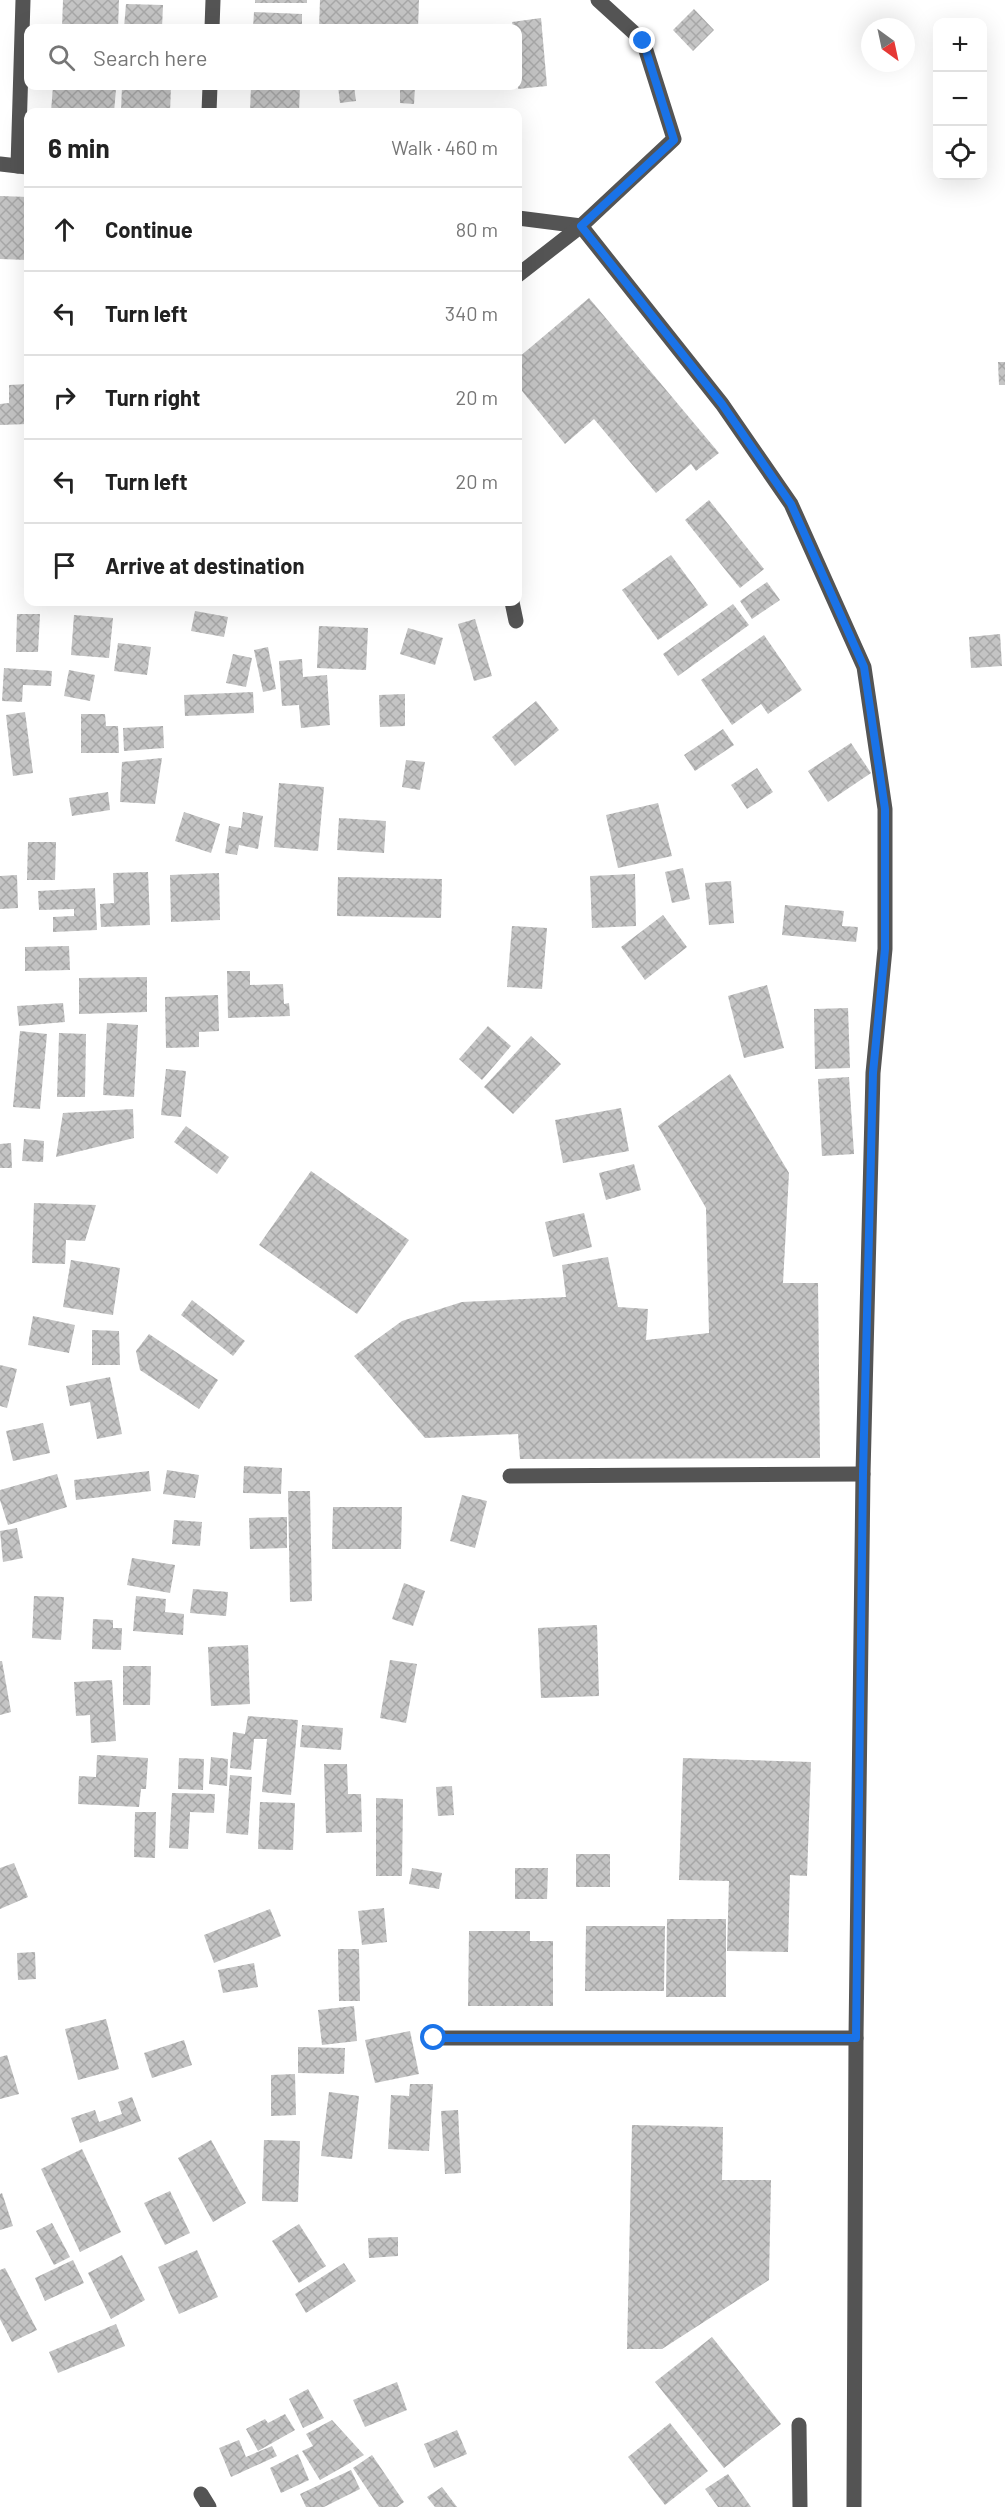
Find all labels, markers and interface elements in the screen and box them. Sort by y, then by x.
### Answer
north arrow [861,18,915,72]
map controls [933,18,987,180]
button: + [933,18,987,72]
search box [24,24,522,90]
route end [629,27,655,53]
icon: search [45,41,78,74]
text: Search here [93,44,207,70]
button: − [933,72,987,126]
button: locate [933,126,987,180]
text: 6 min [48,132,110,163]
text: Walk · 460 m [391,135,498,159]
icon: ahead [48,213,81,246]
text: Continue [105,216,193,242]
text: 80 m [456,217,498,241]
icon: left [48,297,81,330]
text: Turn left [105,300,188,326]
text: 340 m [445,301,498,325]
icon: right [48,381,81,414]
text: Turn right [105,384,200,410]
text: 20 m [455,385,498,409]
icon: left [48,465,81,498]
text: Turn left [105,468,188,494]
text: 20 m [455,469,498,493]
icon: arrive [48,549,81,582]
text: Arrive at destination [105,552,304,578]
route start [420,2024,446,2050]

